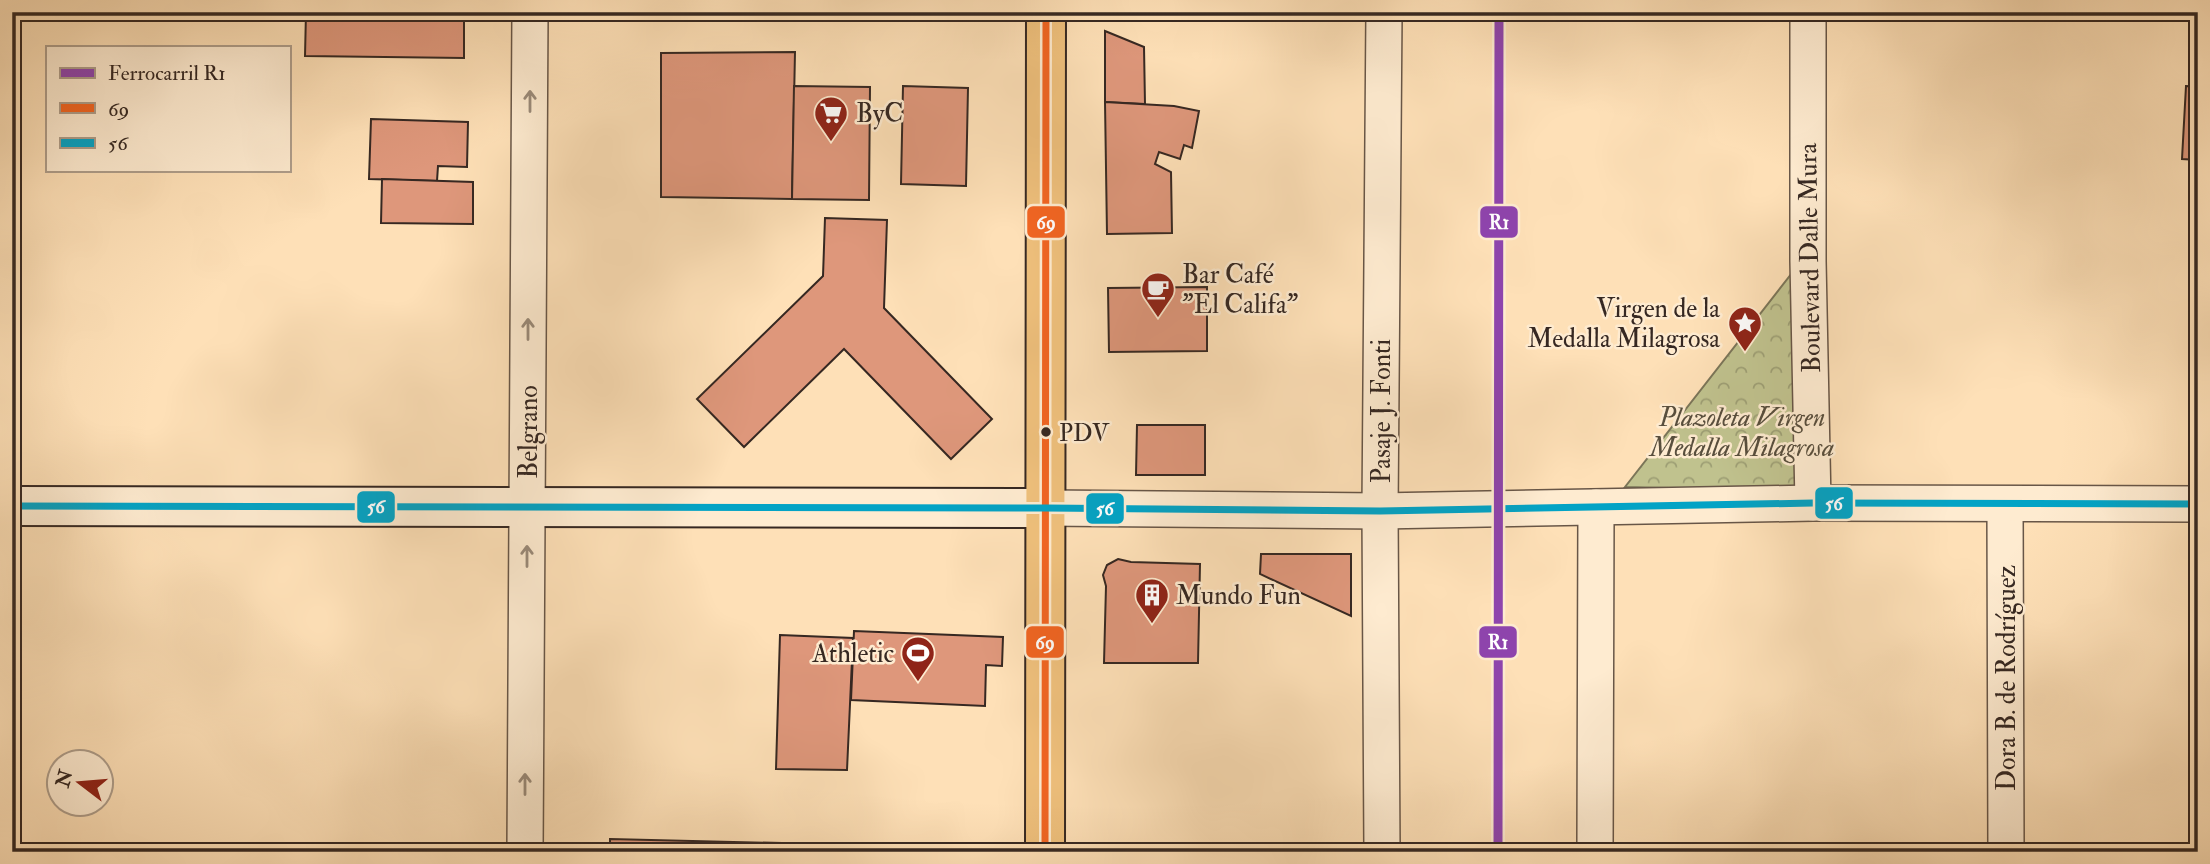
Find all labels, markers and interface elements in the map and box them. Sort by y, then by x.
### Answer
legend [46,46,290,172]
text: Ferrocarril R1 [108,60,226,87]
one-way arrow [523,90,537,113]
supermarket icon: ByC [812,94,850,143]
text: 69 [108,96,129,123]
place label: ByC [856,98,903,130]
text: 56 [108,130,129,157]
street label: Boulevard Dalle Mura [1792,142,1828,373]
line badge: 69 [1026,205,1066,239]
line badge: R1 [1479,205,1519,239]
text: 69 [1036,211,1056,235]
text: R1 [1489,211,1509,235]
place label: Bar Café "El Califa" [1182,259,1298,321]
cafe icon: Bar Café "El Califa" [1139,270,1177,319]
place label: Virgen de la Medalla Milagrosa [1528,293,1720,355]
place icon: Virgen de la Medalla Milagrosa [1726,304,1764,353]
one-way arrow [521,317,535,340]
street label: Pasaje J. Fonti [1366,339,1398,483]
street label: Belgrano [513,385,545,479]
park label: Plazoleta Virgen Medalla Milagrosa [1648,402,1834,464]
place label: PDV [1059,418,1110,449]
marker: PDV [1039,425,1053,439]
line badge: 56 [1814,486,1854,520]
line badge: 56 [356,490,396,524]
line badge: 56 [1085,492,1125,525]
text: 56 [1825,492,1844,516]
text: 56 [367,495,386,519]
text: 56 [1096,497,1115,521]
one-way arrow [520,545,534,568]
street label: Dora B. de Rodríguez [1991,564,2023,791]
building icon: Mundo Fun [1133,576,1171,625]
place label: Mundo Fun [1176,580,1301,612]
line badge: 69 [1025,625,1065,659]
line badge: R1 [1478,625,1518,659]
text: 69 [1035,631,1055,655]
text: R1 [1488,631,1508,655]
sports icon: Athletic [899,634,937,683]
place label: Athletic [811,638,894,670]
north arrow [46,748,116,818]
text: N [50,766,79,791]
one-way arrow [518,772,532,795]

